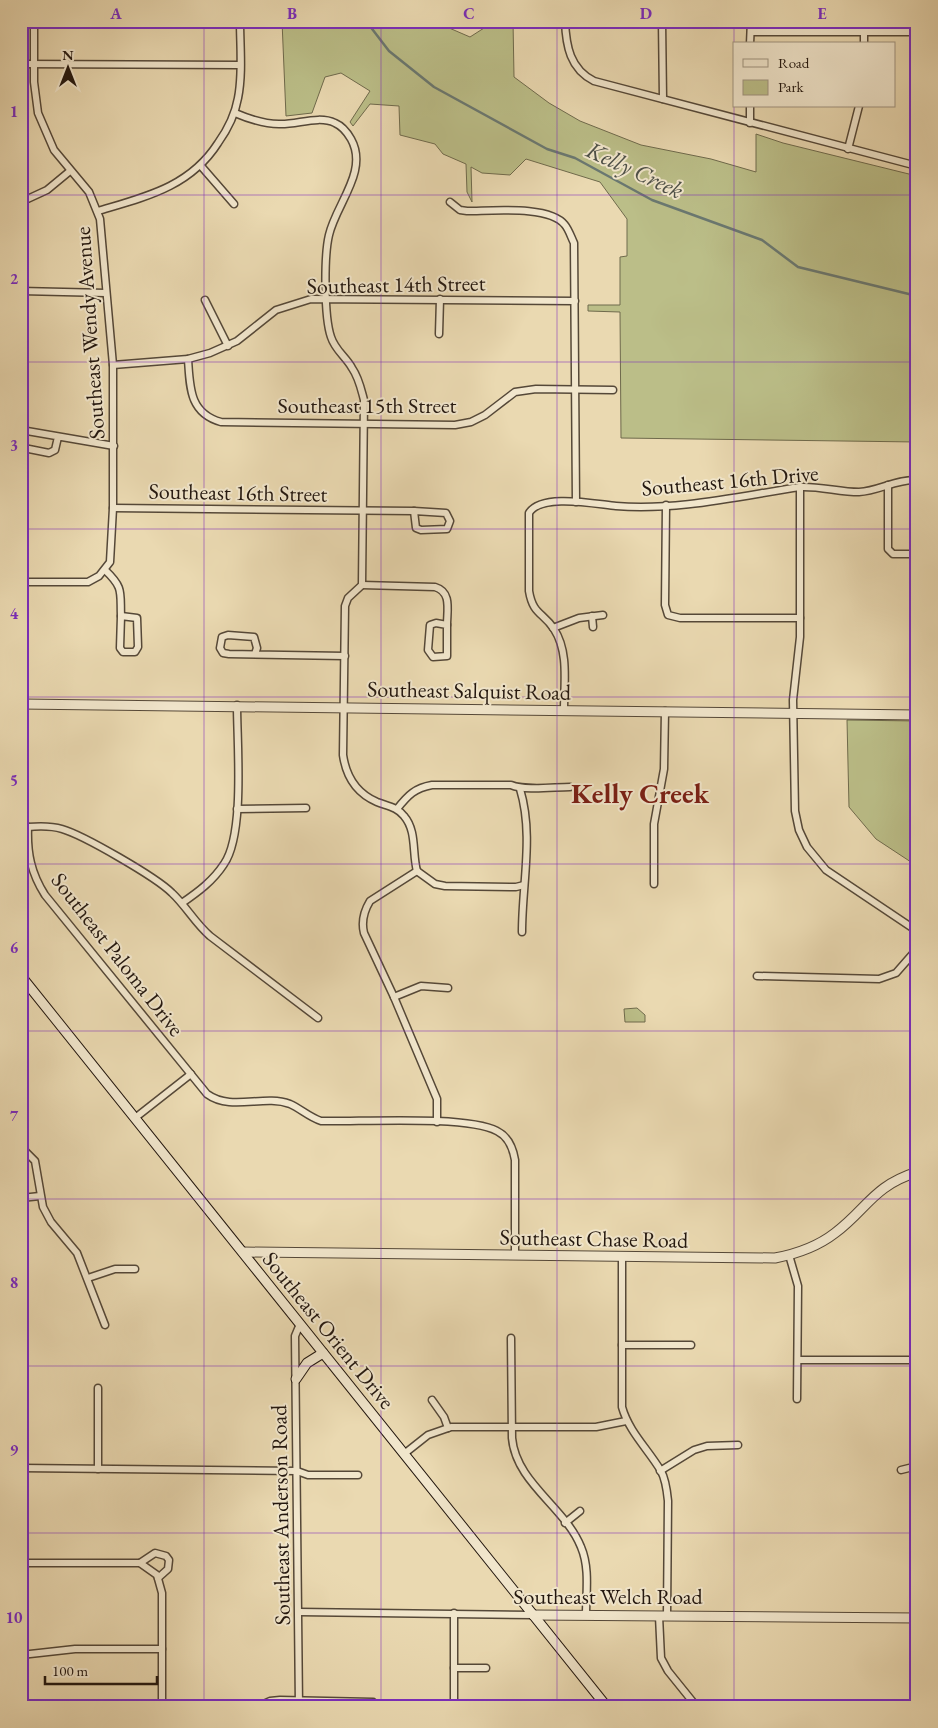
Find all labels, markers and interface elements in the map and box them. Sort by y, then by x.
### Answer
text: A [109,3,122,24]
text: B [287,3,297,24]
text: C [463,3,475,24]
text: D [640,3,652,24]
text: E [817,3,827,24]
north arrow [42,42,92,92]
legend [733,42,896,108]
text: N [62,46,74,64]
text: Road [778,53,810,72]
text: Park [778,77,805,96]
text: 1 [10,101,18,122]
water label: Kelly Creek [581,133,689,205]
street label: Southeast Wendy Avenue [68,225,111,440]
text: 2 [10,268,19,289]
street label: Southeast 14th Street [306,268,486,301]
street label: Southeast 15th Street [278,391,456,420]
text: 3 [10,435,18,456]
street label: Southeast 16th Drive [640,458,820,503]
street label: Southeast 16th Street [148,476,328,509]
text: 4 [10,603,19,624]
street label: Southeast Salquist Road [367,674,572,707]
text: 5 [10,770,18,791]
district label: Kelly Creek [571,775,710,811]
street label: Southeast Paloma Drive [45,867,191,1042]
text: 6 [10,937,19,958]
text: 7 [10,1105,19,1126]
street label: Southeast Chase Road [499,1222,689,1255]
street label: Southeast Orient Drive [256,1246,401,1415]
text: 8 [10,1272,18,1293]
street label: Southeast Anderson Road [264,1404,297,1626]
text: 9 [10,1439,19,1460]
street label: Southeast Welch Road [513,1582,703,1611]
text: 10 [6,1607,23,1628]
scale bar [45,1653,158,1685]
text: 100 m [52,1661,89,1680]

